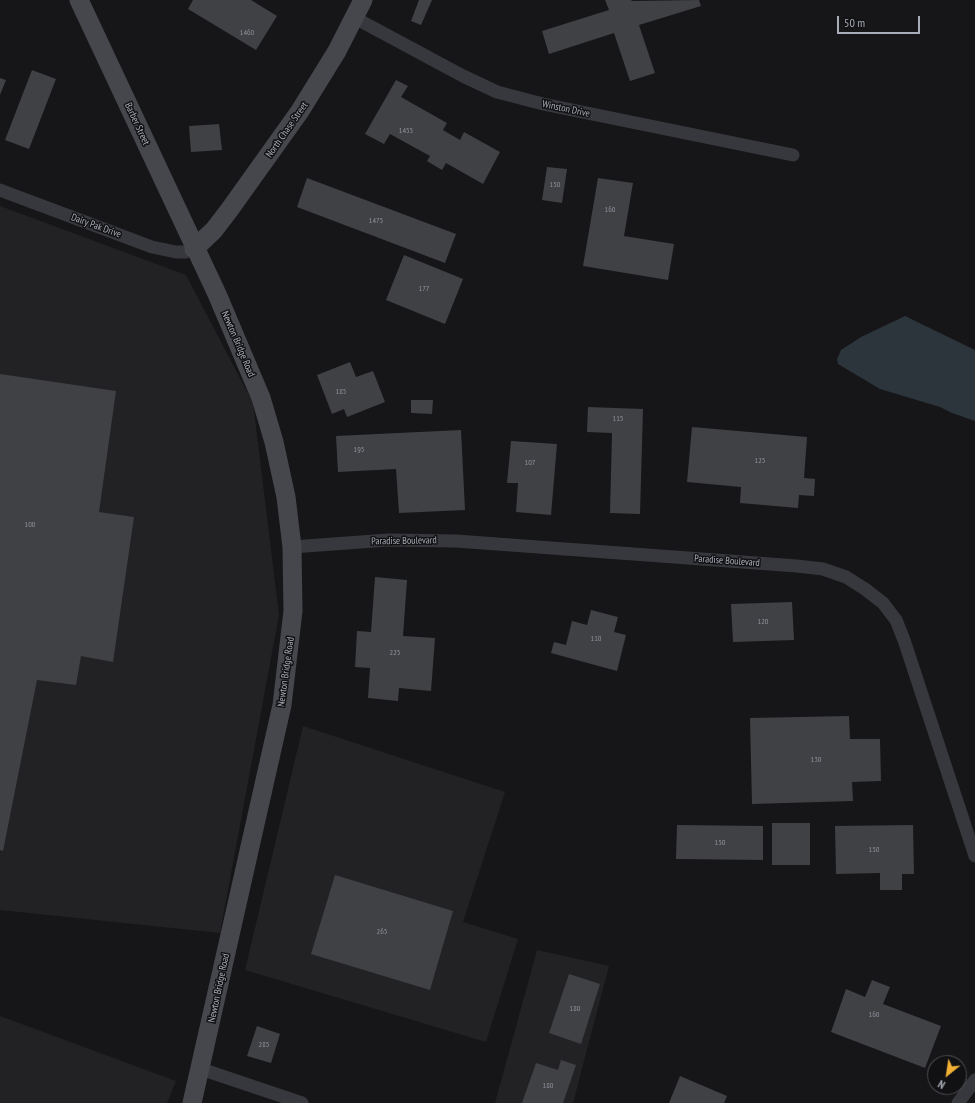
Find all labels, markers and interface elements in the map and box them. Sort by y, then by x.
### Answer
scale bar [839,8,922,34]
text: 50 m [844,15,865,30]
house number: 1460 [240,28,254,38]
street label: Winston Drive [541,98,591,120]
street label: North Chase Street [263,100,311,160]
street label: Barber Street [122,101,152,147]
house number: 1455 [399,126,413,136]
house number: 150 [550,180,560,190]
house number: 160 [605,205,615,215]
street label: Dairy Pak Drive [69,211,123,241]
house number: 1475 [369,216,383,226]
house number: 177 [419,284,429,294]
street label: Newton Bridge Road [219,309,257,379]
house number: 185 [336,387,346,397]
house number: 115 [613,414,623,424]
house number: 195 [354,445,364,455]
house number: 125 [755,456,765,466]
house number: 107 [525,458,535,468]
house number: 100 [25,520,35,530]
street label: Paradise Boulevard [371,534,437,548]
street label: Paradise Boulevard [694,553,760,569]
house number: 120 [758,617,768,627]
house number: 110 [591,634,601,644]
street label: Newton Bridge Road [275,636,297,708]
house number: 225 [390,648,400,658]
house number: 130 [811,755,821,765]
house number: 150 [715,838,725,848]
house number: 150 [869,845,879,855]
house number: 265 [377,927,387,937]
street label: Newton Bridge Road [206,952,232,1024]
house number: 180 [570,1004,580,1014]
house number: 160 [869,1010,879,1020]
house number: 285 [259,1040,269,1050]
north arrow [927,1055,967,1095]
text: N [935,1077,948,1092]
house number: 180 [543,1081,553,1091]

